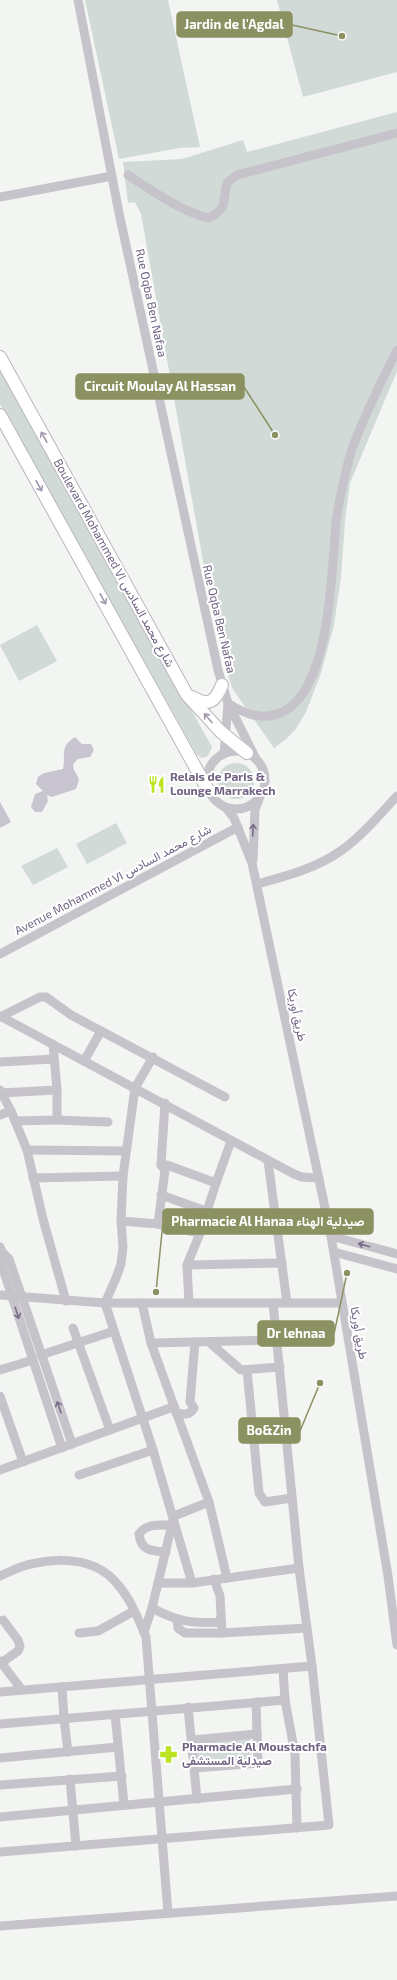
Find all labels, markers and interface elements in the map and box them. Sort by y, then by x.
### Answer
callout: Jardin de l'Agdal [177,12,292,37]
text: Jardin de l'Agdal [184,16,284,32]
street label: Rue Oqba Ben Nafaa [134,247,170,358]
callout: Circuit Moulay Al Hassan [76,374,244,399]
text: Circuit Moulay Al Hassan [84,378,236,394]
one-way arrow [40,431,48,443]
street label: Boulevard Mohammed VI شارع محمد السادس [49,456,178,670]
one-way arrow [36,480,44,492]
street label: Rue Oqba Ben Nafaa [201,563,239,674]
one-way arrow [100,593,107,605]
one-way arrow [204,712,213,723]
place label: Relais de Paris & Lounge Marrakech [170,769,276,797]
restaurant icon: Relais de Paris & Lounge Marrakech [147,774,167,794]
street label: Avenue Mohammed VI شارع محمد السادس [12,821,215,940]
one-way arrow [250,824,257,837]
street label: طريق أوريكا [284,987,310,1043]
callout: Pharmacie Al Hanaa صيدلية الهناء [163,1209,373,1234]
text: Pharmacie Al Hanaa صيدلية الهناء [171,1213,365,1230]
one-way arrow [358,1241,371,1248]
street label: طريق أوريكا [346,1305,372,1361]
one-way arrow [14,1307,22,1319]
callout: Dr lehnaa [258,1321,334,1346]
text: Dr lehnaa [266,1325,326,1341]
one-way arrow [55,1401,62,1414]
callout: Bo&Zin [239,1418,300,1443]
text: Bo&Zin [247,1422,292,1438]
place label: Pharmacie Al Moustachfa صيدلية المستشفى [182,1739,327,1768]
pharmacy icon: Pharmacie Al Moustachfa صيدلية المستشفى [159,1744,179,1764]

